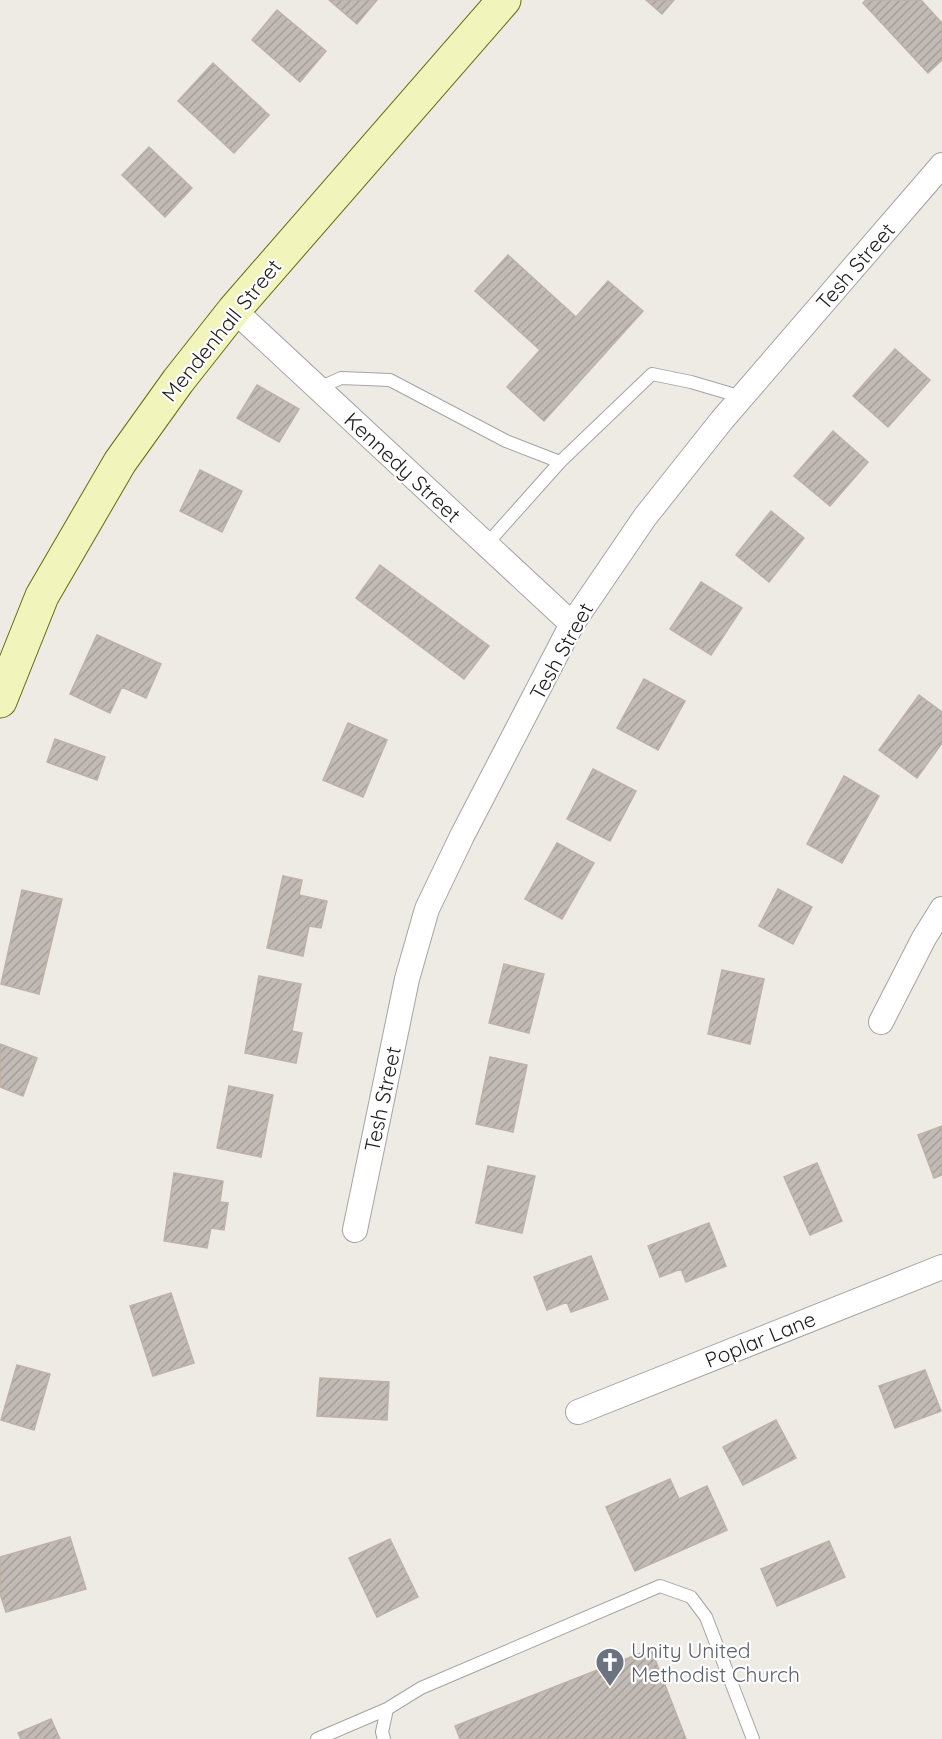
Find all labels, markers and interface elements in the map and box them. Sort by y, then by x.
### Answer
street label: Tesh Street [810,217,900,315]
street label: Mendenhall Street [156,254,286,406]
street label: Kennedy Street [339,407,467,527]
street label: Tesh Street [524,598,598,704]
street label: Tesh Street [358,1044,406,1154]
street label: Poplar Lane [701,1305,819,1373]
place label: Unity United Methodist Church [631,1637,800,1687]
church icon: Unity United Methodist Church [594,1646,626,1688]

